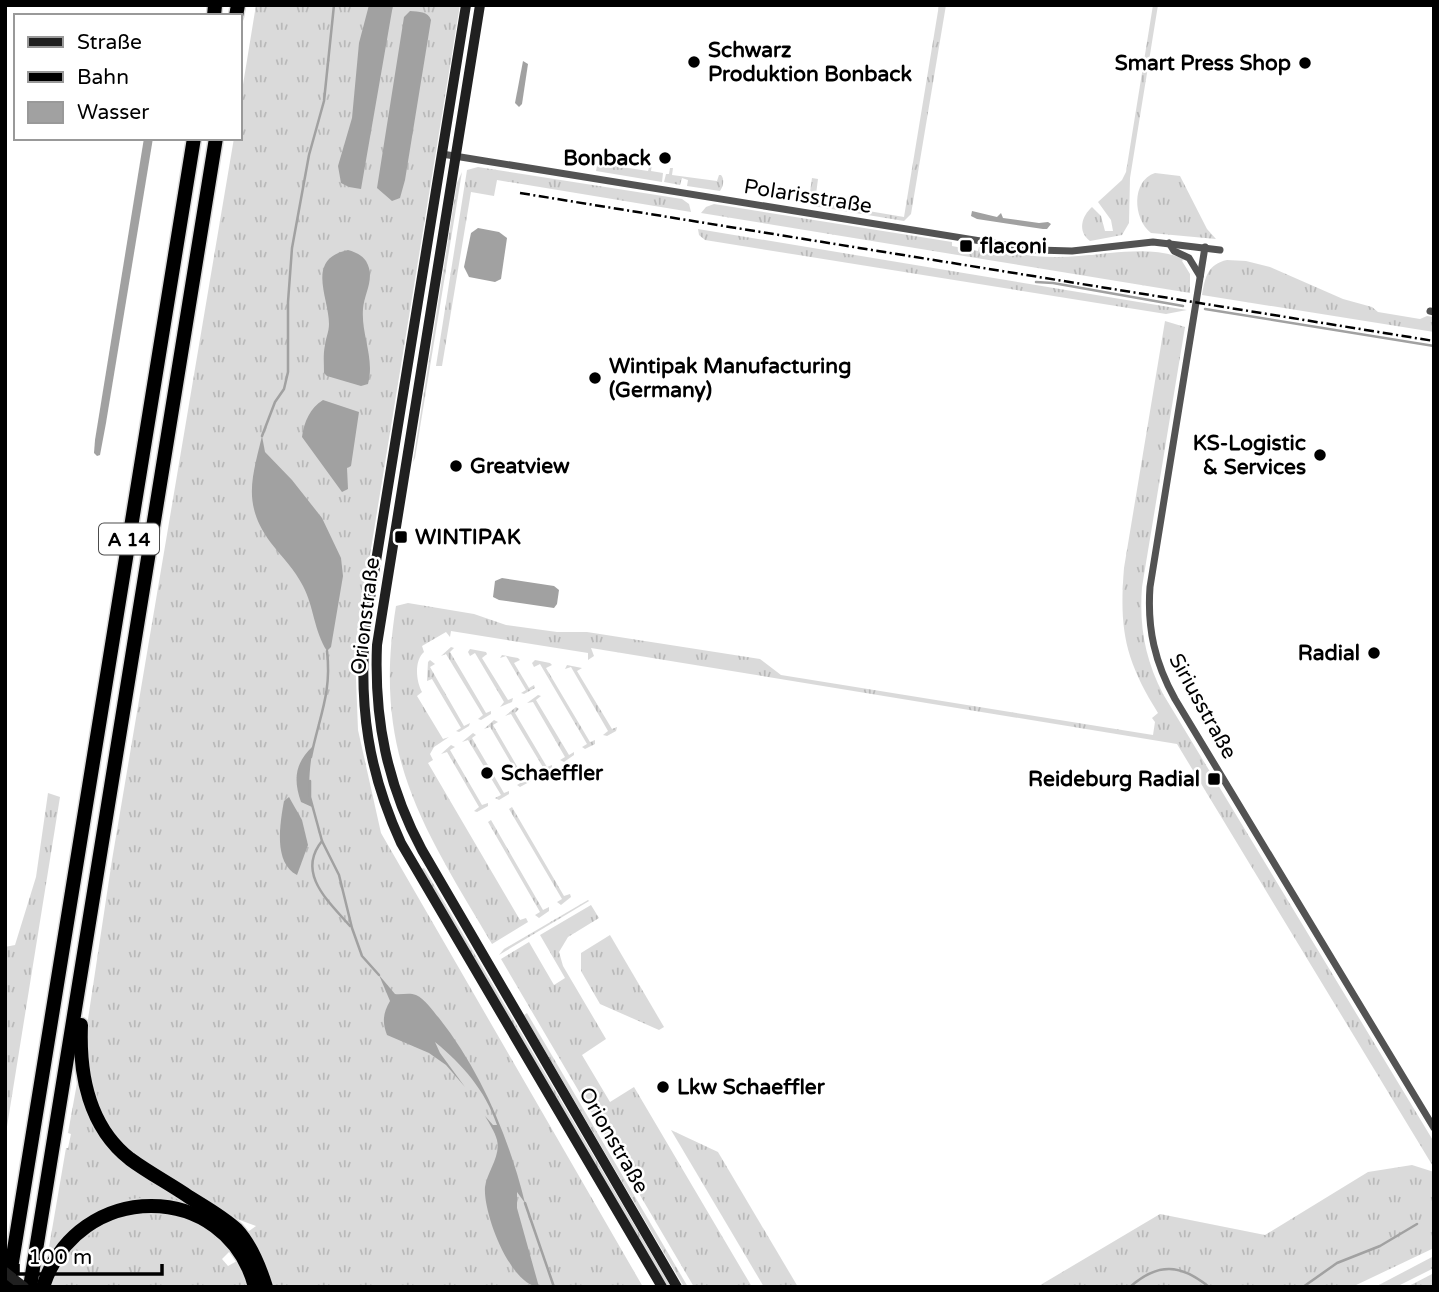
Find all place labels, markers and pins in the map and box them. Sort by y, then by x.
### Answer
place label: Schwarz Produktion Bonback [708,38,912,87]
place label: Smart Press Shop [1115,51,1291,76]
marker: Schwarz Produktion Bonback [686,54,702,70]
marker: Smart Press Shop [1297,55,1313,71]
place label: Bonback [563,146,652,171]
marker: Bonback [657,150,673,166]
place label: flaconi [980,234,1047,259]
marker: flaconi [958,238,974,254]
place label: Wintipak Manufacturing (Germany) [609,354,851,403]
marker: Wintipak Manufacturing (Germany) [587,370,603,386]
place label: KS-Logistic & Services [1193,431,1306,480]
marker: KS-Logistic & Services [1312,447,1328,463]
place label: Greatview [470,454,570,479]
marker: Greatview [448,458,464,474]
place label: WINTIPAK [415,525,521,550]
marker: WINTIPAK [393,529,409,545]
place label: Radial [1298,641,1360,666]
marker: Radial [1366,645,1382,661]
place label: Schaeffler [501,761,604,786]
marker: Schaeffler [479,765,495,781]
place label: Reideburg Radial [1028,767,1200,792]
marker: Reideburg Radial [1206,771,1222,787]
place label: Lkw Schaeffler [677,1075,826,1100]
marker: Lkw Schaeffler [655,1079,671,1095]

